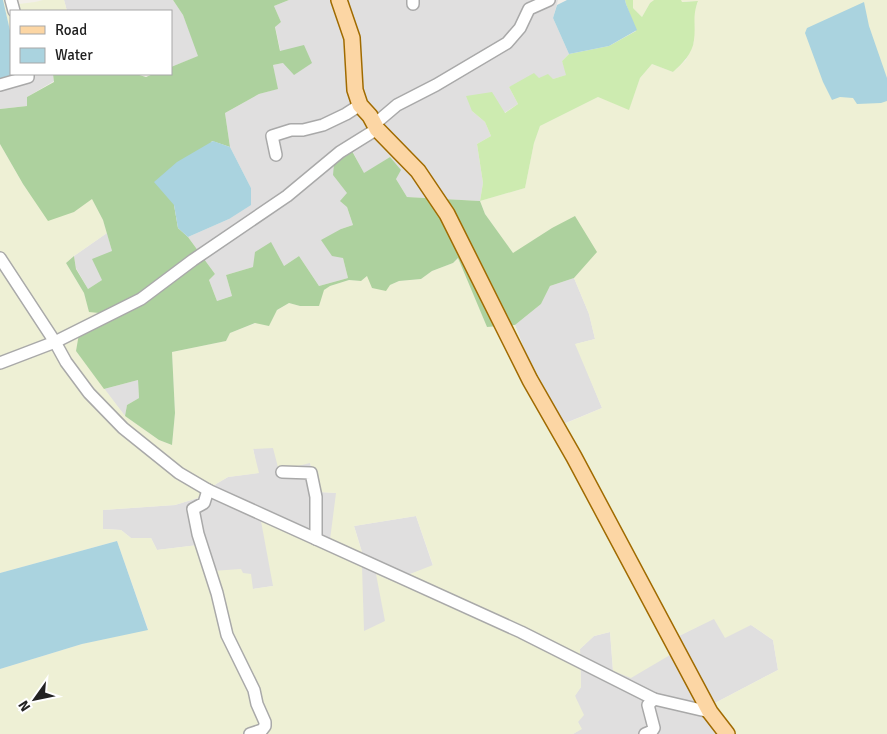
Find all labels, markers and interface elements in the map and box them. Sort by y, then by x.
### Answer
legend [10,10,172,75]
text: Road [55,21,87,39]
text: Water [55,46,93,64]
north arrow [10,674,60,724]
text: N [15,697,34,715]

